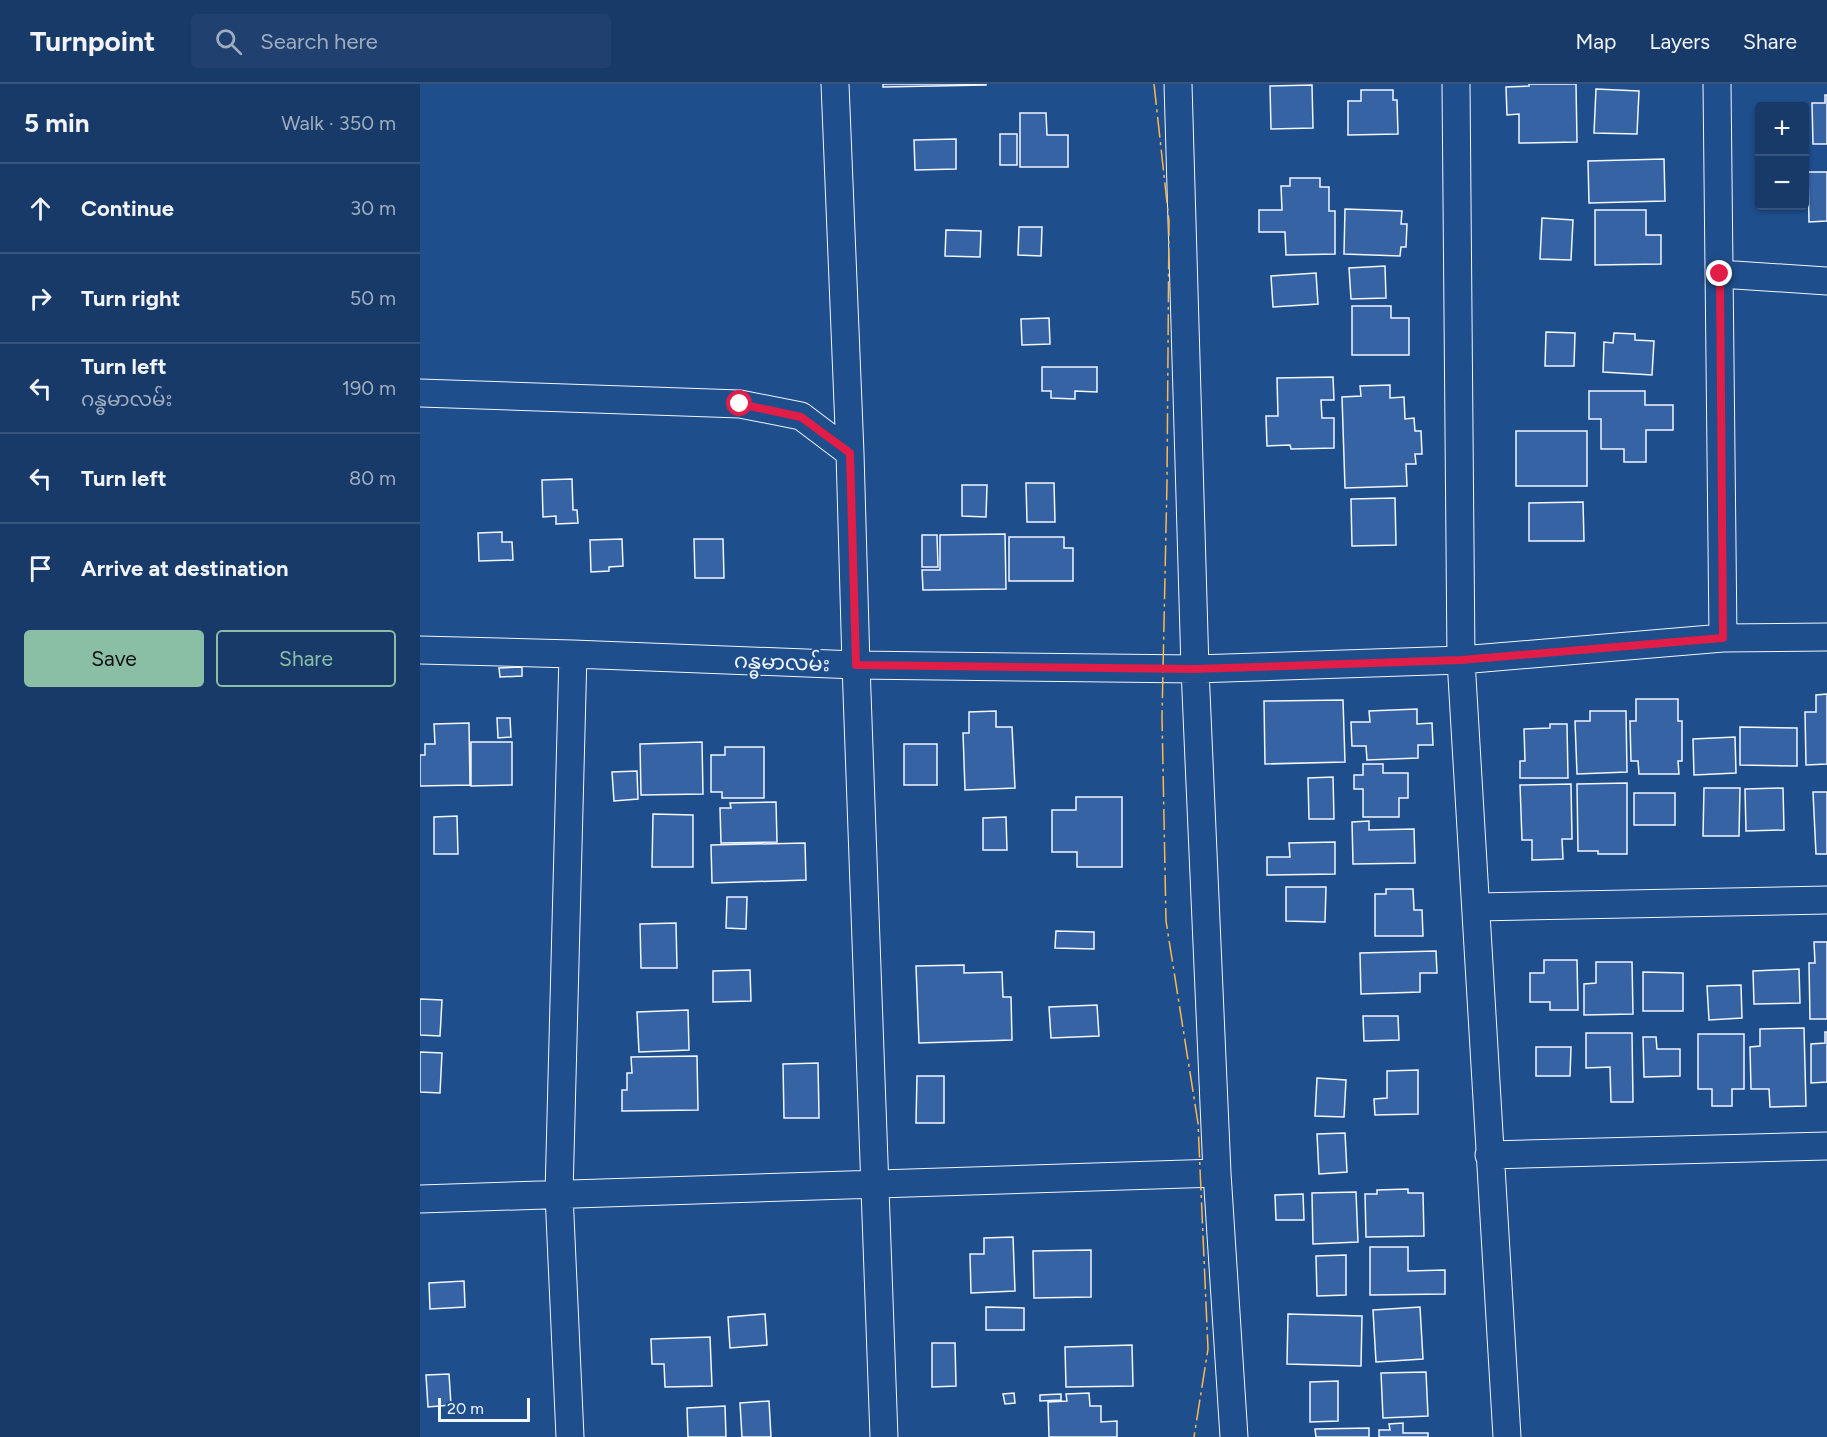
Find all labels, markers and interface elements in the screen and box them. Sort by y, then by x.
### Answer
search box [191,14,611,68]
text: Turnpoint [30,24,155,58]
icon: search [212,25,245,58]
text: Search here [260,28,378,55]
text: Map [1576,29,1616,54]
text: Layers [1649,29,1710,54]
text: Share [1743,29,1797,54]
map controls [1755,102,1809,210]
button: + [1755,102,1809,156]
text: 5 min [24,107,90,139]
text: Walk · 350 m [281,111,396,135]
button: − [1755,156,1809,210]
icon: ahead [24,192,57,225]
text: Continue [81,195,174,222]
text: 30 m [350,196,396,220]
route end [1706,260,1732,286]
icon: right [24,282,57,315]
text: Turn right [81,285,180,312]
text: 50 m [350,286,396,310]
text: Turn left [81,353,167,380]
icon: left [24,372,57,405]
text: 190 m [342,376,396,400]
text: ဂန္ဓမာလမ်း [81,387,173,411]
route start [726,390,752,416]
icon: left [24,462,57,495]
text: Turn left [81,465,167,492]
text: 80 m [349,466,396,490]
icon: arrive [24,552,57,585]
text: Arrive at destination [81,555,289,582]
button: Save [24,630,204,687]
button: Share [216,630,396,687]
street label: ဂန္ဓမာလမ်း [733,645,831,682]
scale bar [438,1395,530,1422]
text: 20 m [447,1399,484,1418]

